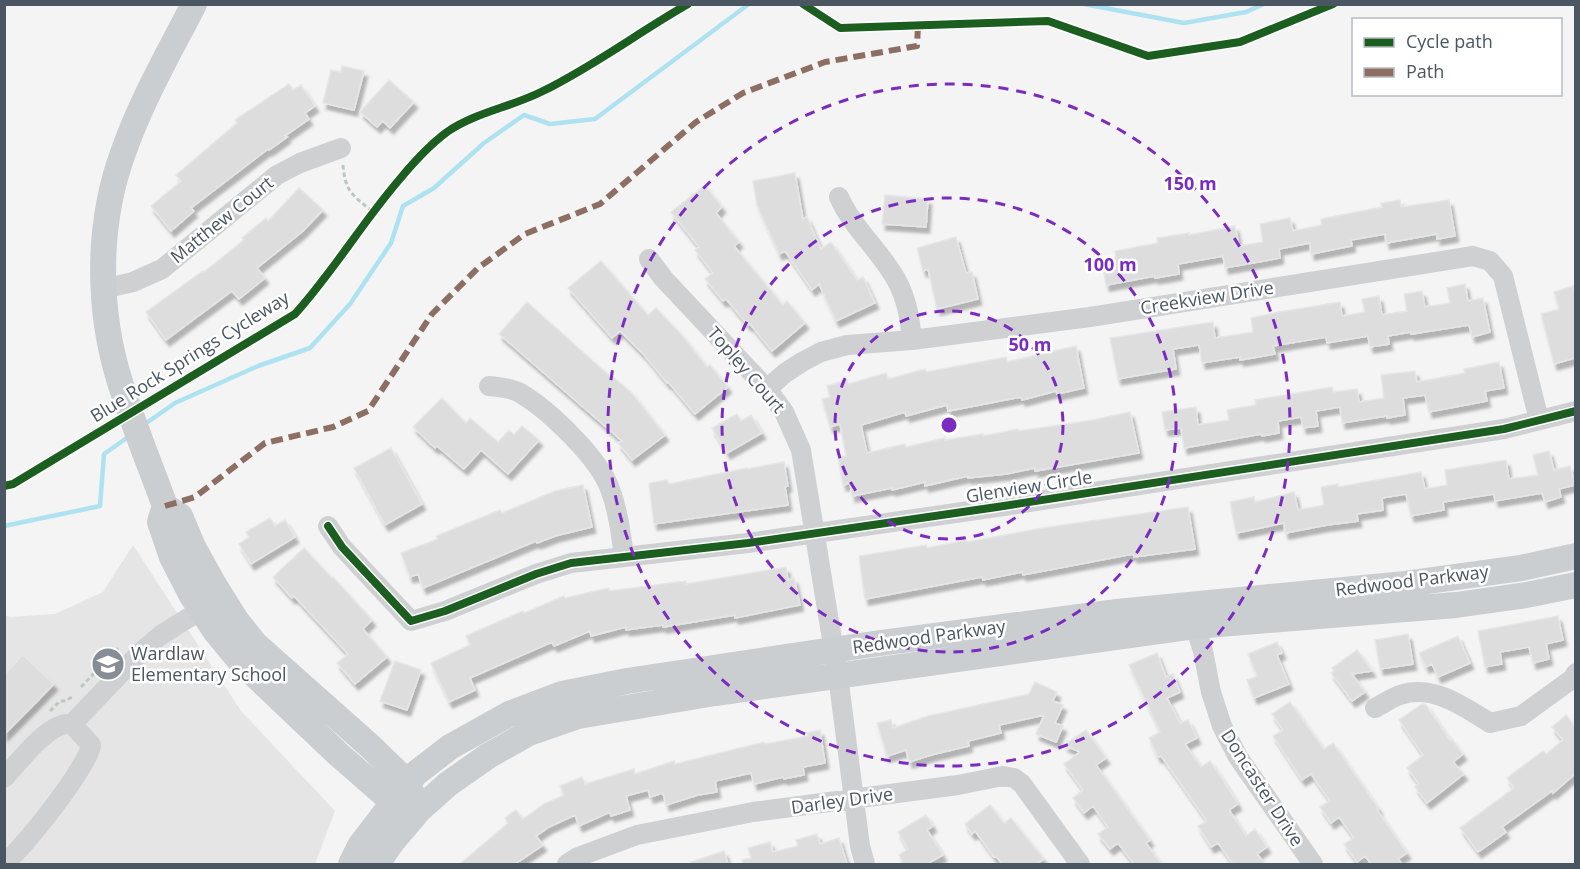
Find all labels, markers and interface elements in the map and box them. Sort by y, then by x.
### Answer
legend [1352,18,1562,96]
text: Cycle path [1406,29,1493,53]
text: Path [1406,59,1444,83]
street label: Matthew Court [165,170,278,268]
text: 150 m [1163,171,1217,195]
text: 100 m [1083,252,1137,276]
street label: Creekview Drive [1138,275,1275,319]
street label: Blue Rock Springs Cycleway [86,284,294,427]
street label: Topley Court [703,321,791,418]
text: 50 m [1009,332,1051,356]
centre of rings [939,415,959,435]
street label: Glenview Circle [964,464,1094,508]
street label: Redwood Parkway [1334,559,1491,601]
street label: Redwood Parkway [851,613,1008,659]
place label: Wardlaw Elementary School [131,641,287,686]
school or university icon: Wardlaw Elementary School [90,646,126,682]
street label: Doncaster Drive [1216,724,1310,850]
street label: Darley Drive [789,781,894,819]

